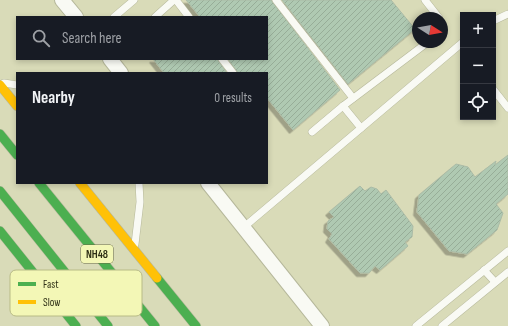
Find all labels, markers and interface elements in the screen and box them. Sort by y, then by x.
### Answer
north arrow [412,12,448,48]
map controls [460,12,496,120]
button: + [460,12,496,48]
search box [16,16,268,60]
icon: search [30,27,52,49]
text: Search here [62,29,122,48]
button: − [460,48,496,84]
button: locate [460,84,496,120]
text: Nearby [32,88,75,108]
text: 0 results [214,90,252,106]
road number: NH48 [81,245,113,263]
legend [10,270,142,316]
text: Fast [43,278,59,291]
text: Slow [43,296,60,309]

